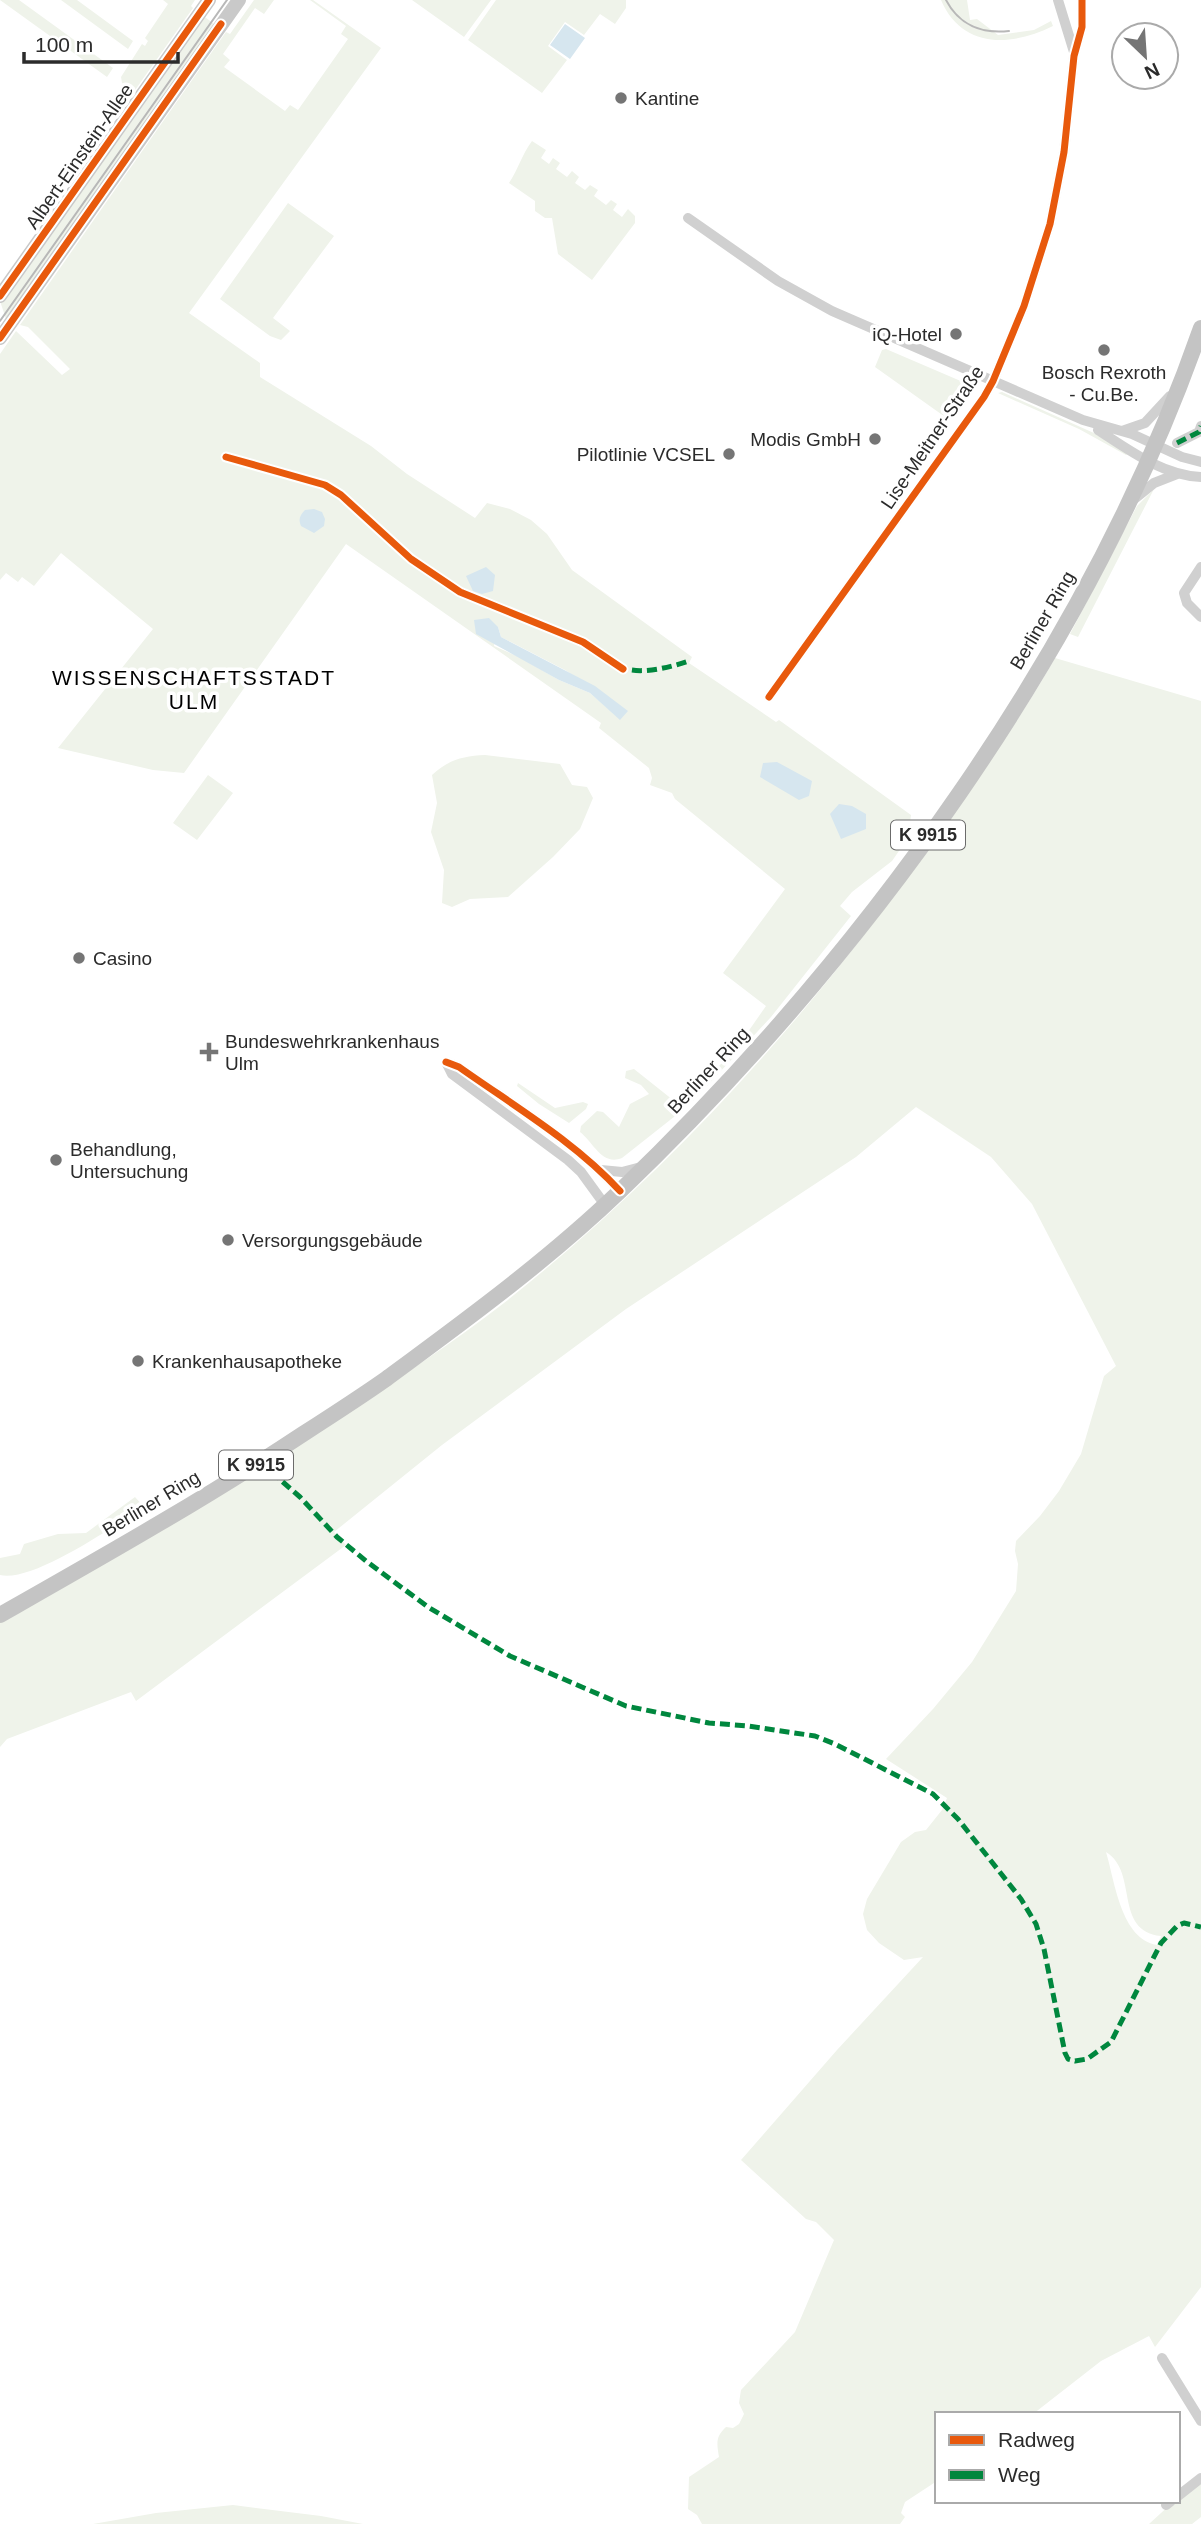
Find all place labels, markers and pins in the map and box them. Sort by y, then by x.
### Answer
place label: Kantine [635,88,699,109]
marker: Kantine [613,90,629,106]
place label: iQ-Hotel [872,324,942,345]
marker: iQ-Hotel [948,326,964,342]
marker: Bosch Rexroth - Cu.Be. [1096,342,1112,358]
place label: Bosch Rexroth - Cu.Be. [1042,362,1166,405]
place label: Modis GmbH [750,429,861,450]
marker: Modis GmbH [867,431,883,447]
place label: Pilotlinie VCSEL [577,444,715,465]
marker: Pilotlinie VCSEL [721,446,737,462]
place label: Casino [93,948,152,969]
marker: Casino [71,950,87,966]
place label: Bundeswehrkrankenhaus Ulm [225,1031,439,1074]
marker: Bundeswehrkrankenhaus Ulm [199,1042,219,1062]
place label: Behandlung, Untersuchung [70,1139,188,1182]
marker: Behandlung, Untersuchung [48,1152,64,1168]
place label: Versorgungsgebäude [242,1230,423,1251]
marker: Versorgungsgebäude [220,1232,236,1248]
place label: Krankenhausapotheke [152,1351,342,1372]
marker: Krankenhausapotheke [130,1353,146,1369]

